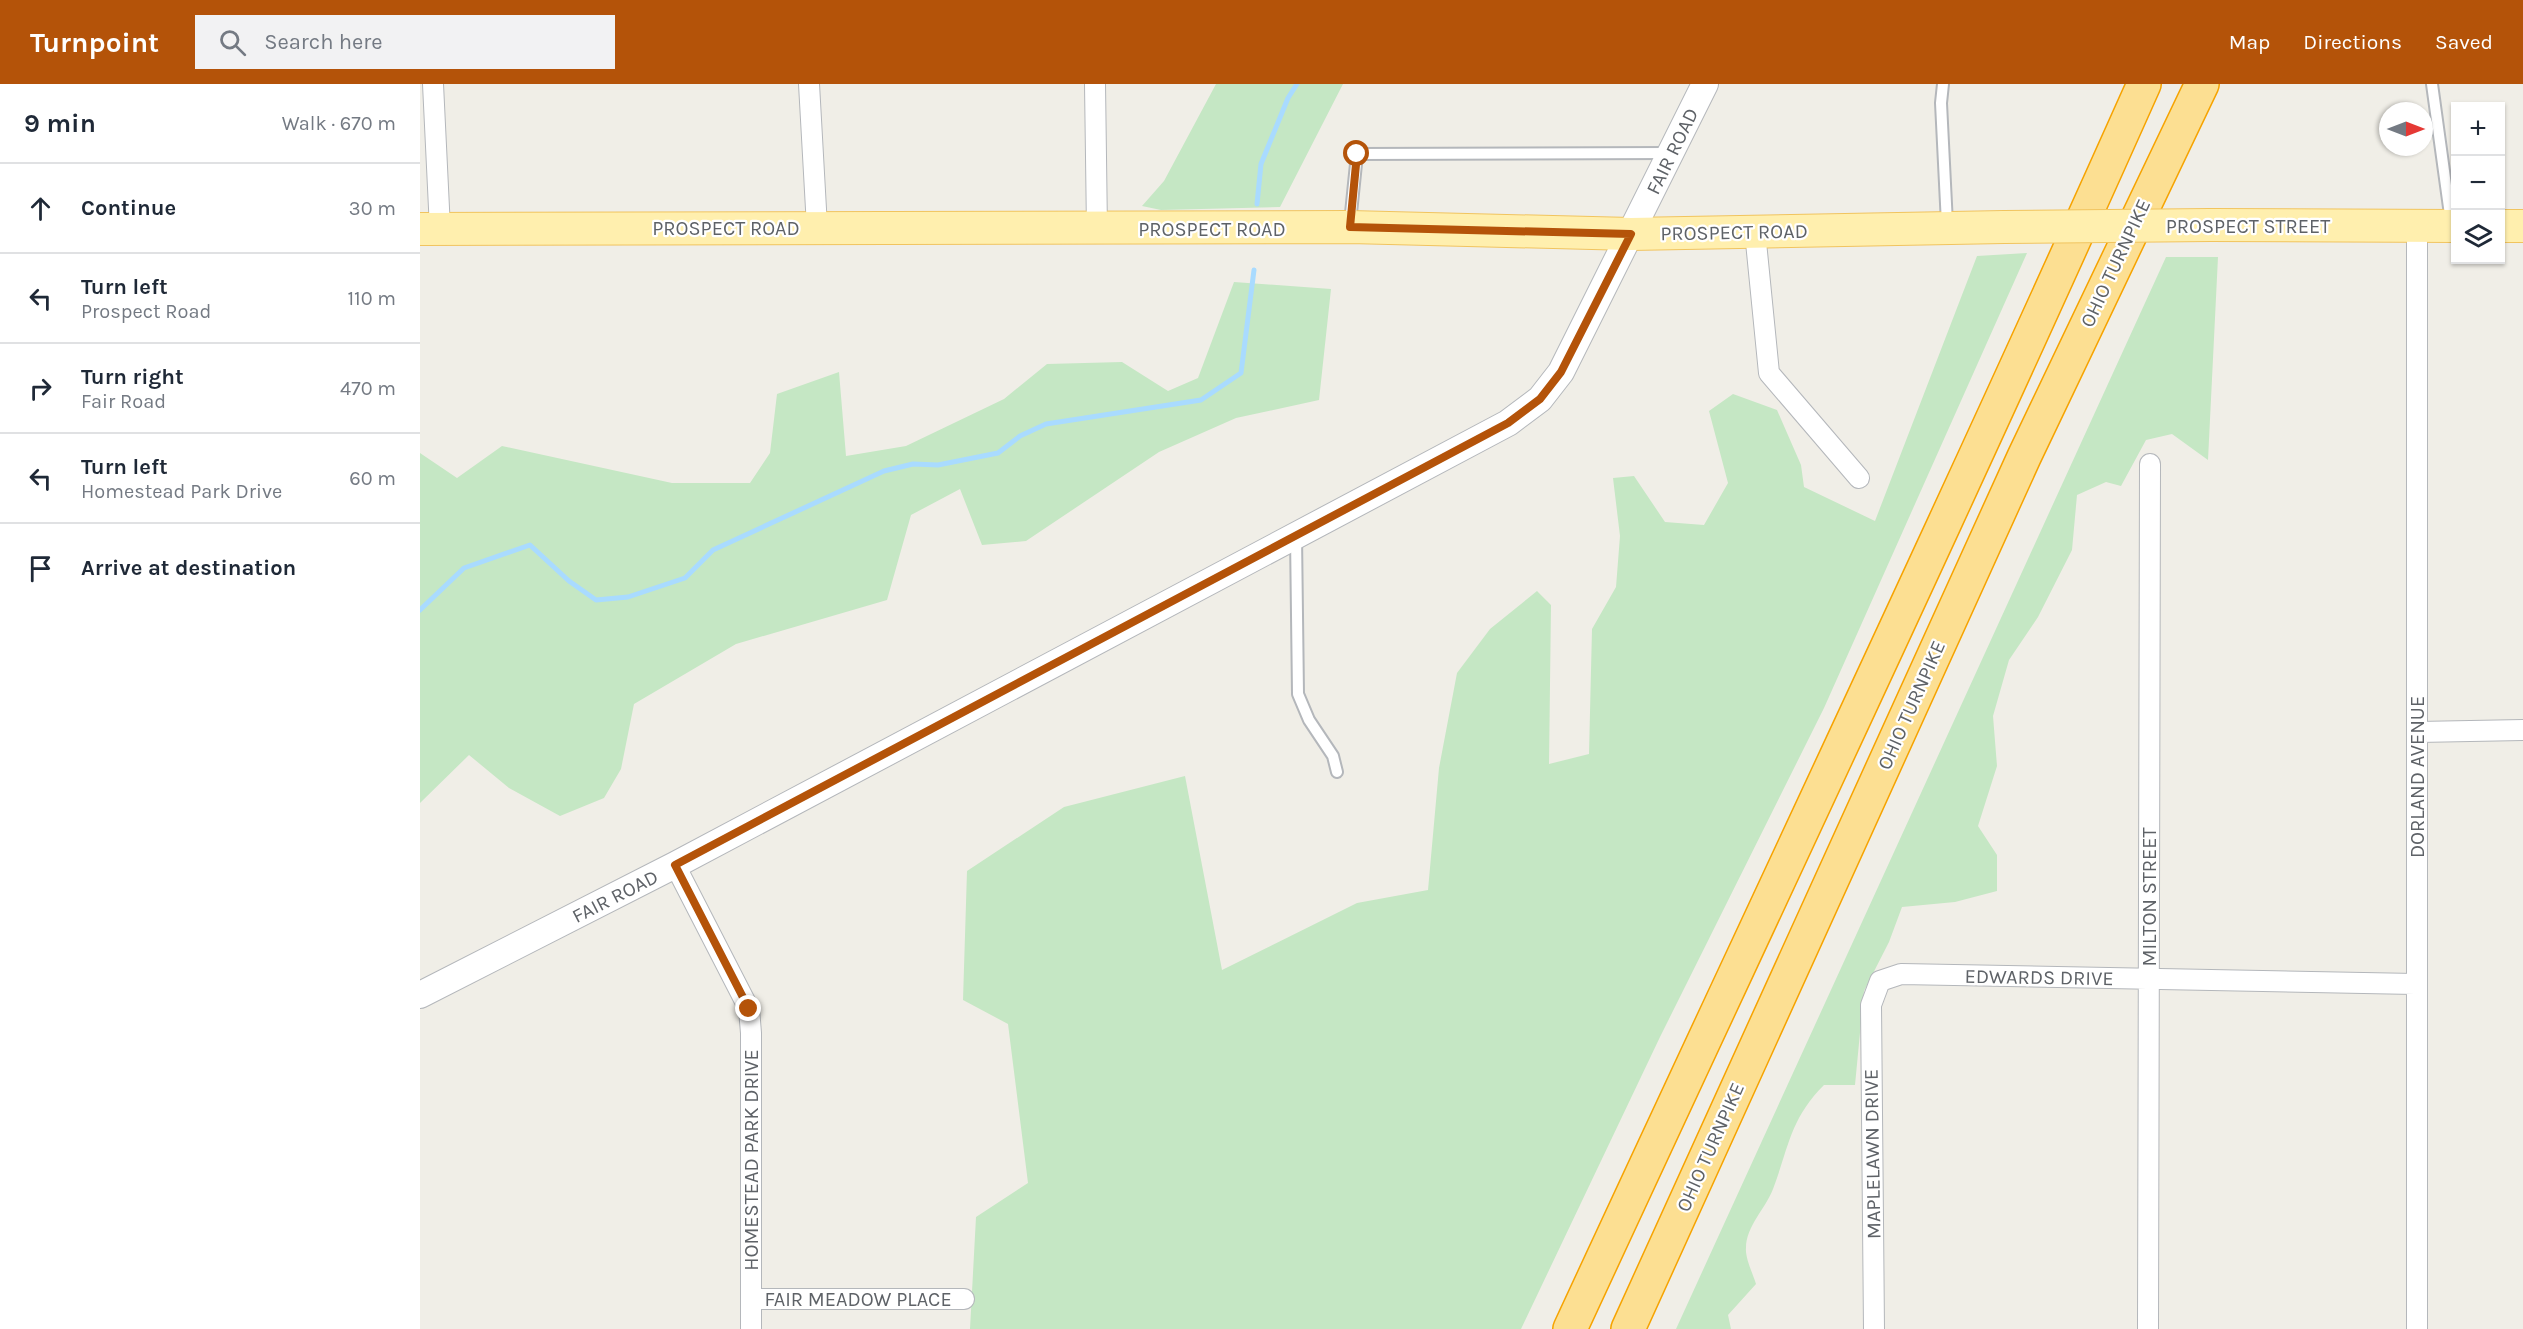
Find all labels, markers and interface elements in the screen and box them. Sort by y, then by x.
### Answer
search box [195,15,615,69]
text: Turnpoint [30,26,159,59]
icon: search [216,26,249,59]
text: Search here [264,29,383,55]
text: Map [2229,30,2270,54]
text: Directions [2303,30,2402,54]
text: Saved [2435,30,2493,54]
north arrow [2379,102,2433,156]
map controls [2451,102,2505,264]
button: + [2451,102,2505,156]
street label: FAIR ROAD [1642,104,1703,198]
text: 9 min [24,108,96,139]
text: Walk · 670 m [282,112,396,135]
route start [1343,140,1369,166]
button: − [2451,156,2505,210]
icon: ahead [24,192,57,225]
text: Continue [81,195,176,221]
street label: OHIO TURNPIKE [2076,196,2155,331]
text: 30 m [349,197,396,220]
button: layers [2451,210,2505,264]
street label: PROSPECT STREET [2166,215,2330,238]
street label: PROSPECT ROAD [652,217,800,240]
street label: PROSPECT ROAD [1138,218,1286,241]
street label: PROSPECT ROAD [1660,220,1808,245]
text: Turn left [81,274,168,300]
icon: left [24,282,57,315]
text: 110 m [347,287,396,310]
text: Prospect Road [81,300,211,323]
text: Turn right [81,364,184,390]
icon: right [24,372,57,405]
text: 470 m [340,377,396,400]
text: Fair Road [81,390,166,413]
text: Turn left [81,454,168,480]
icon: left [24,462,57,495]
text: 60 m [349,467,396,490]
text: Homestead Park Drive [81,480,282,503]
icon: arrive [24,552,57,585]
text: Arrive at destination [81,555,296,581]
street label: OHIO TURNPIKE [1873,637,1950,773]
street label: DORLAND AVENUE [2406,696,2429,858]
street label: MILTON STREET [2138,827,2161,967]
street label: FAIR ROAD [568,865,662,928]
street label: EDWARDS DRIVE [1964,965,2114,990]
route end [735,995,761,1021]
street label: HOMESTEAD PARK DRIVE [740,1049,763,1271]
street label: MAPLELAWN DRIVE [1860,1069,1885,1239]
street label: OHIO TURNPIKE [1672,1079,1749,1215]
street label: FAIR MEADOW PLACE [764,1288,952,1311]

